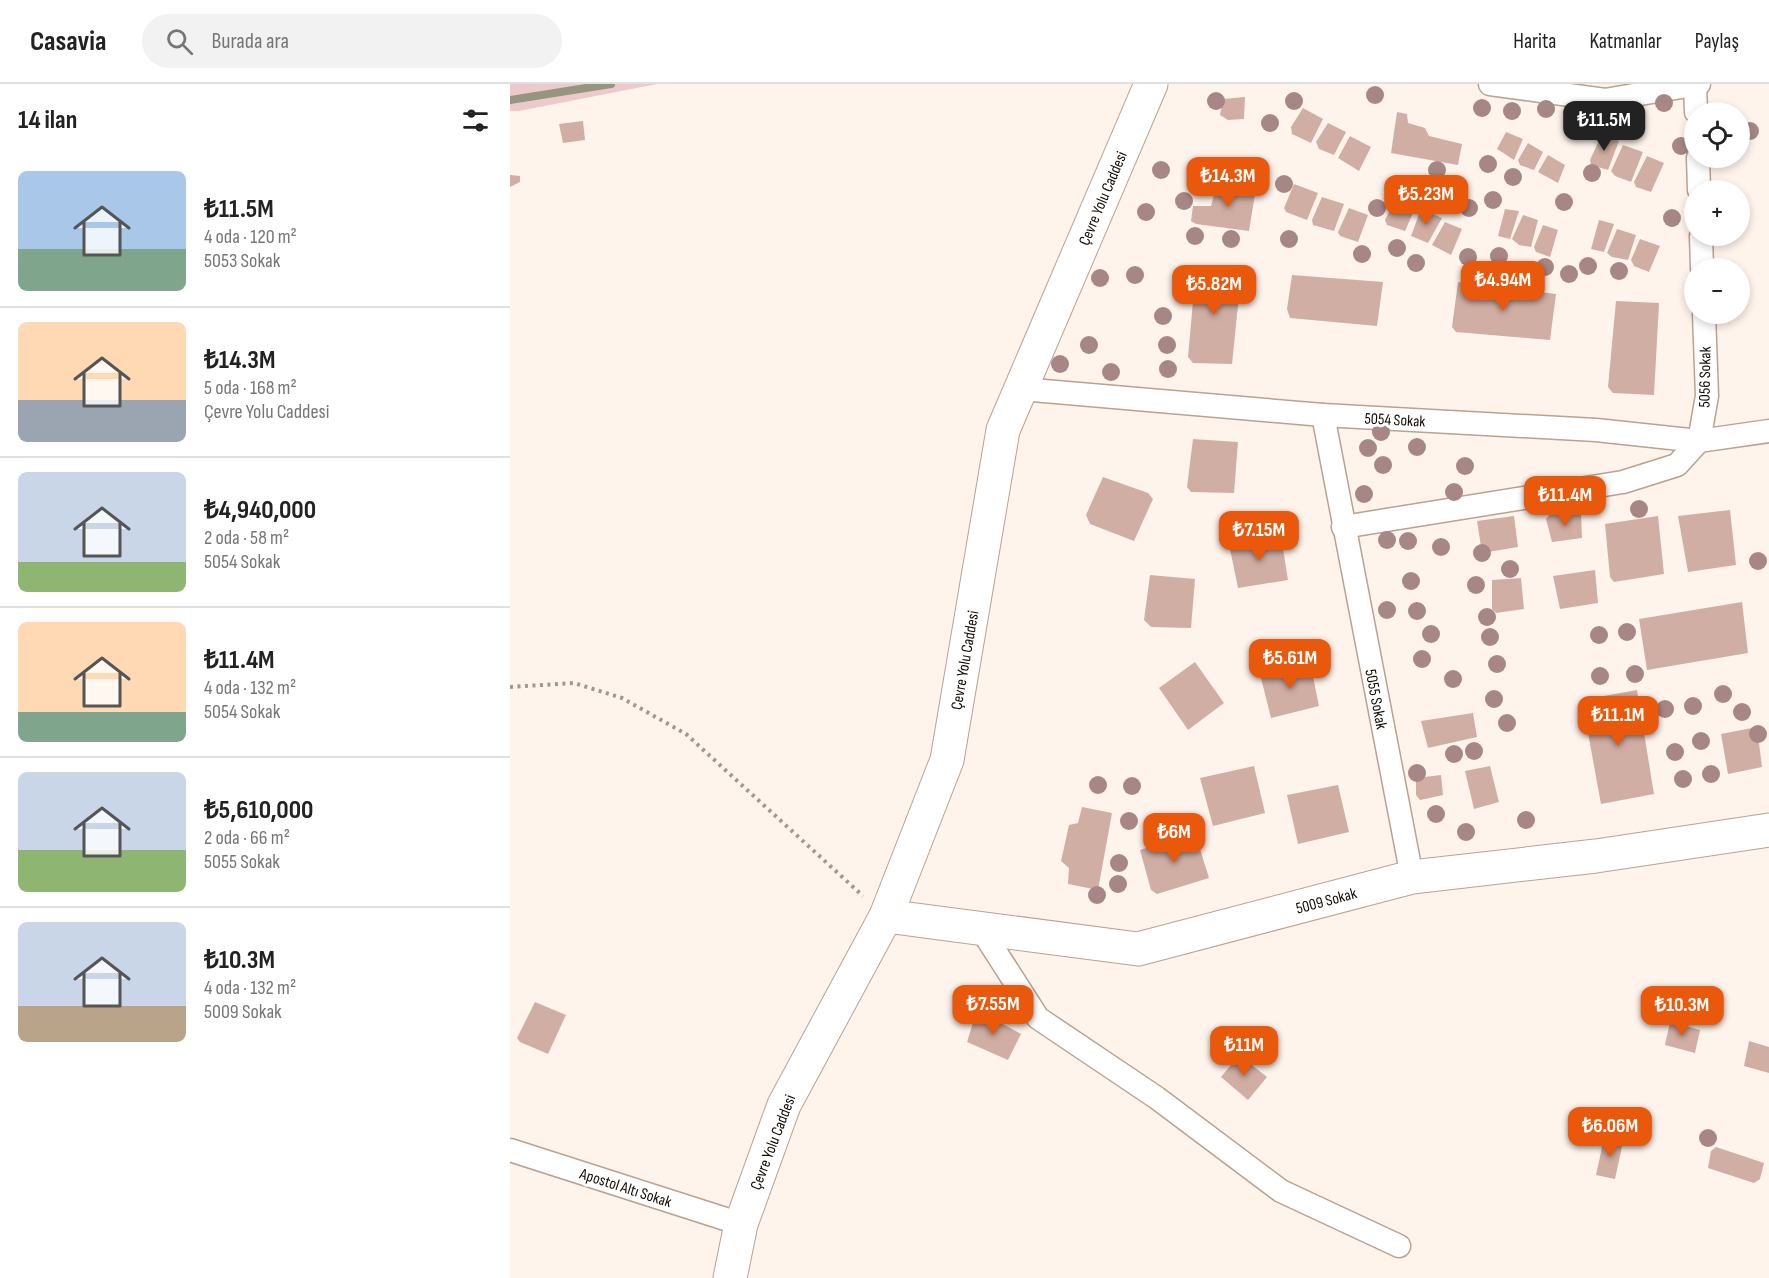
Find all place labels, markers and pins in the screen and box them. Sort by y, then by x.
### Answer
pin: ₺11.5M [1555,101,1653,152]
pin: ₺14.3M [1179,157,1277,208]
pin: ₺5.23M [1377,175,1475,226]
pin: ₺4.94M [1454,261,1552,312]
pin: ₺5.82M [1165,265,1263,316]
pin: ₺11.4M [1516,476,1614,527]
pin: ₺7.15M [1210,511,1308,562]
pin: ₺5.61M [1241,639,1339,690]
pin: ₺11.1M [1569,696,1667,747]
pin: ₺6M [1145,813,1203,864]
pin: ₺7.55M [944,985,1042,1036]
pin: ₺10.3M [1633,986,1731,1037]
pin: ₺11M [1208,1026,1280,1077]
pin: ₺6.06M [1561,1107,1659,1158]

